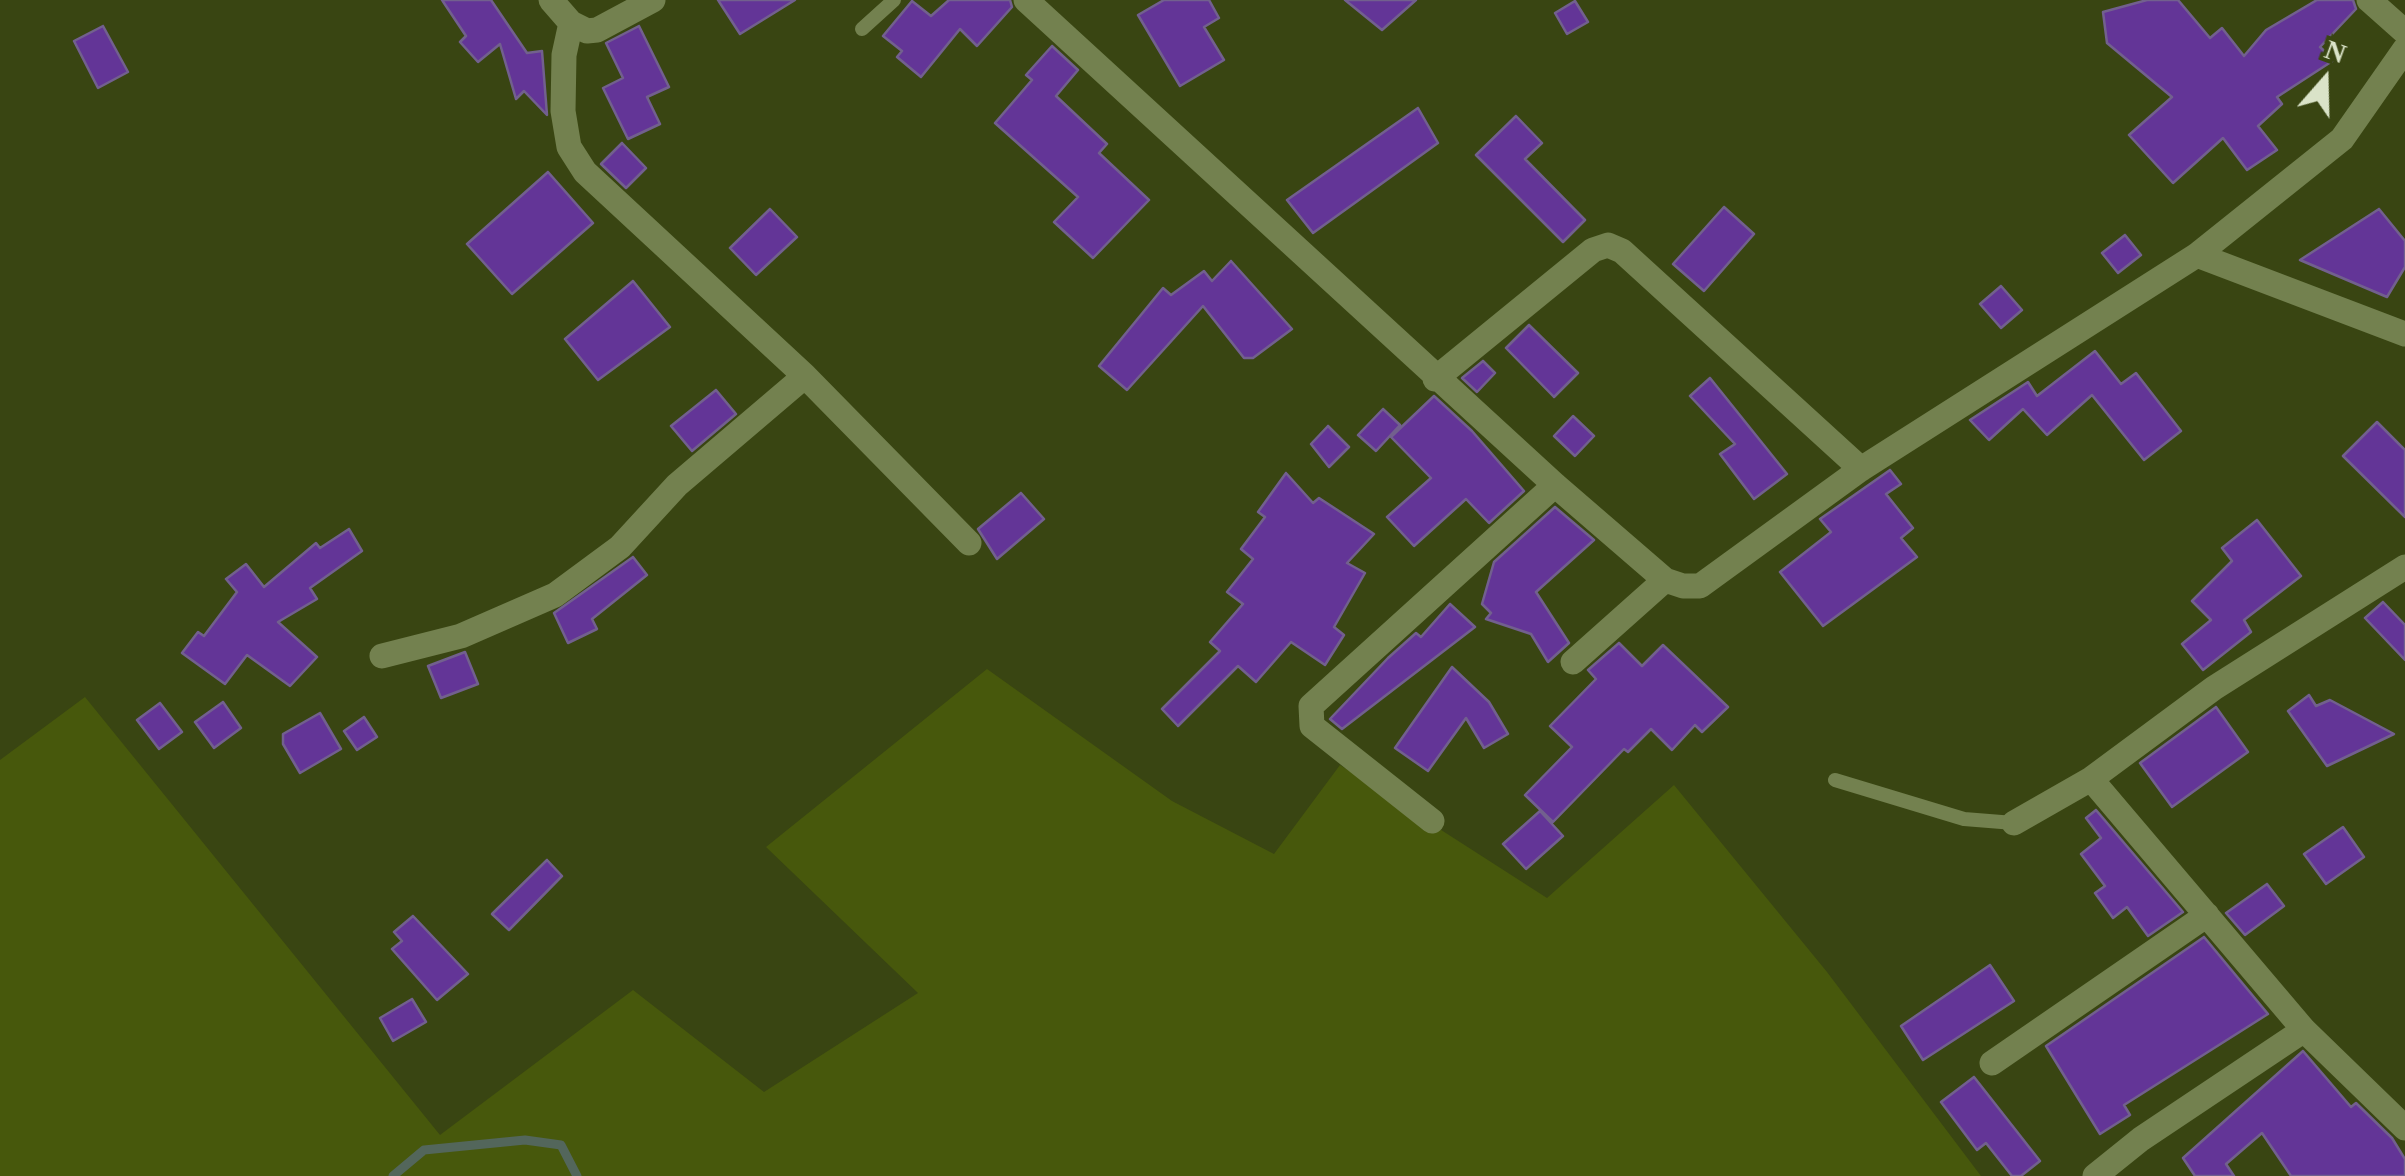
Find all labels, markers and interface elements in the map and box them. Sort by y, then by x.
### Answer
north arrow [2275,30,2375,130]
text: N [2321,33,2350,69]

